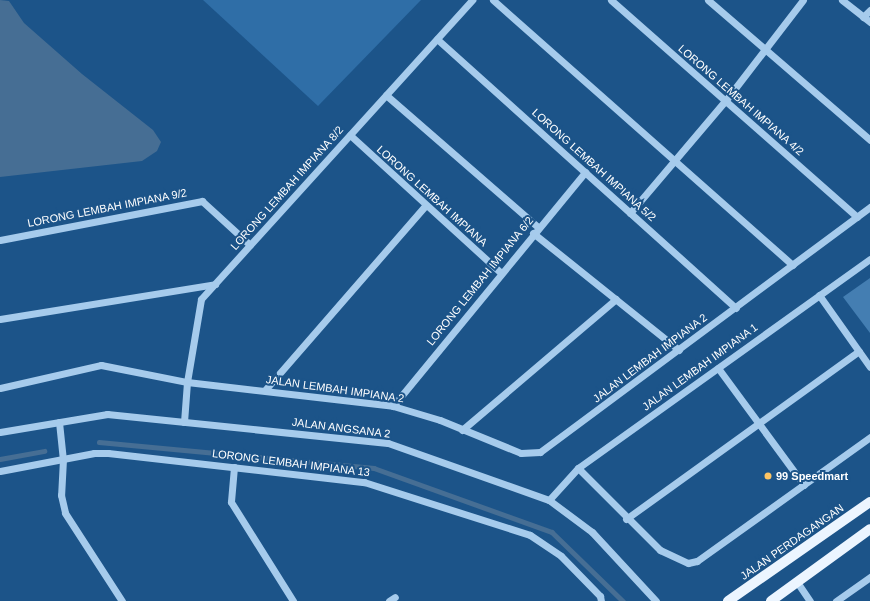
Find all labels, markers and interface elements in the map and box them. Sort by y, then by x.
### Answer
street label: LORONG LEMBAH IMPIANA 4/2 [675,42,807,158]
street label: LORONG LEMBAH IMPIANA 5/2 [529,106,659,224]
street label: LORONG LEMBAH IMPIANA 8/2 [228,123,346,253]
street label: LORONG LEMBAH IMPIANA [374,143,490,249]
street label: LORONG LEMBAH IMPIANA 9/2 [26,186,188,230]
street label: LORONG LEMBAH IMPIANA 6/2 [424,214,536,348]
street label: JALAN LEMBAH IMPIANA 2 [590,311,710,405]
street label: JALAN LEMBAH IMPIANA 1 [639,321,761,413]
street label: JALAN LEMBAH IMPIANA 2 [265,373,405,405]
street label: JALAN ANGSANA 2 [290,415,392,441]
street label: LORONG LEMBAH IMPIANA 13 [211,447,371,479]
place label: 99 Speedmart [776,469,848,483]
marker: 99 Speedmart [763,471,773,481]
street label: JALAN PERDAGANGAN [738,501,846,583]

